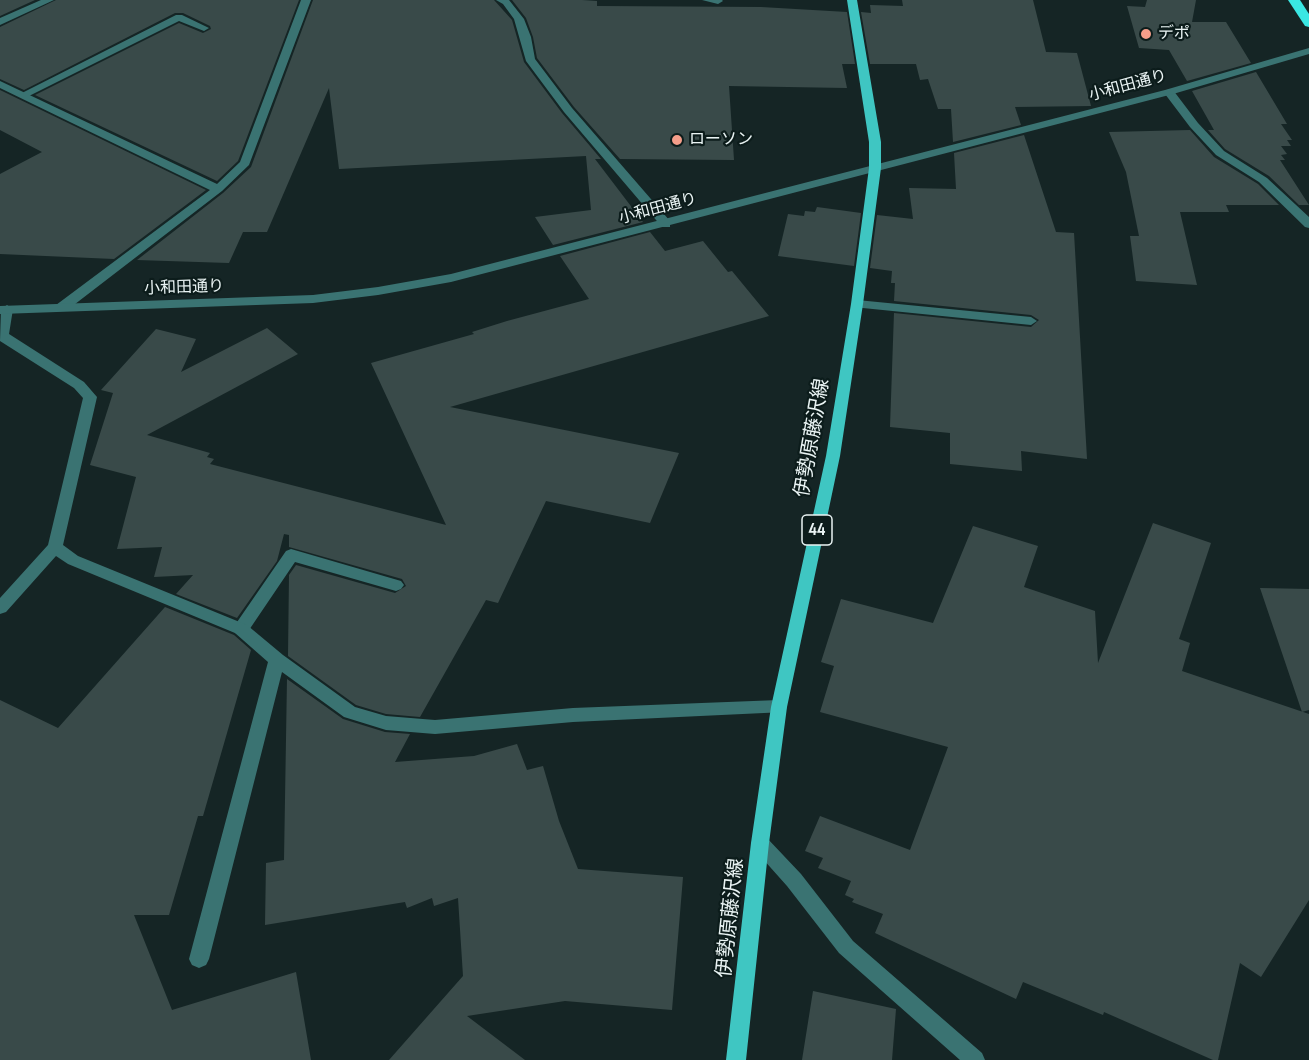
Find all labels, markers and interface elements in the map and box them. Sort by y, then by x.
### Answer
place label: デポ [1158,24,1190,44]
marker: デポ [1139,27,1153,41]
street label: 小和田通り [1087,66,1169,106]
place label: ローソン [689,130,753,150]
marker: ローソン [670,133,684,147]
street label: 小和田通り [617,189,699,229]
street label: 小和田通り [144,277,224,299]
street label: 伊勢原藤沢線 [791,377,835,499]
road number: 44 [802,515,832,545]
street label: 伊勢原藤沢線 [713,857,749,979]

